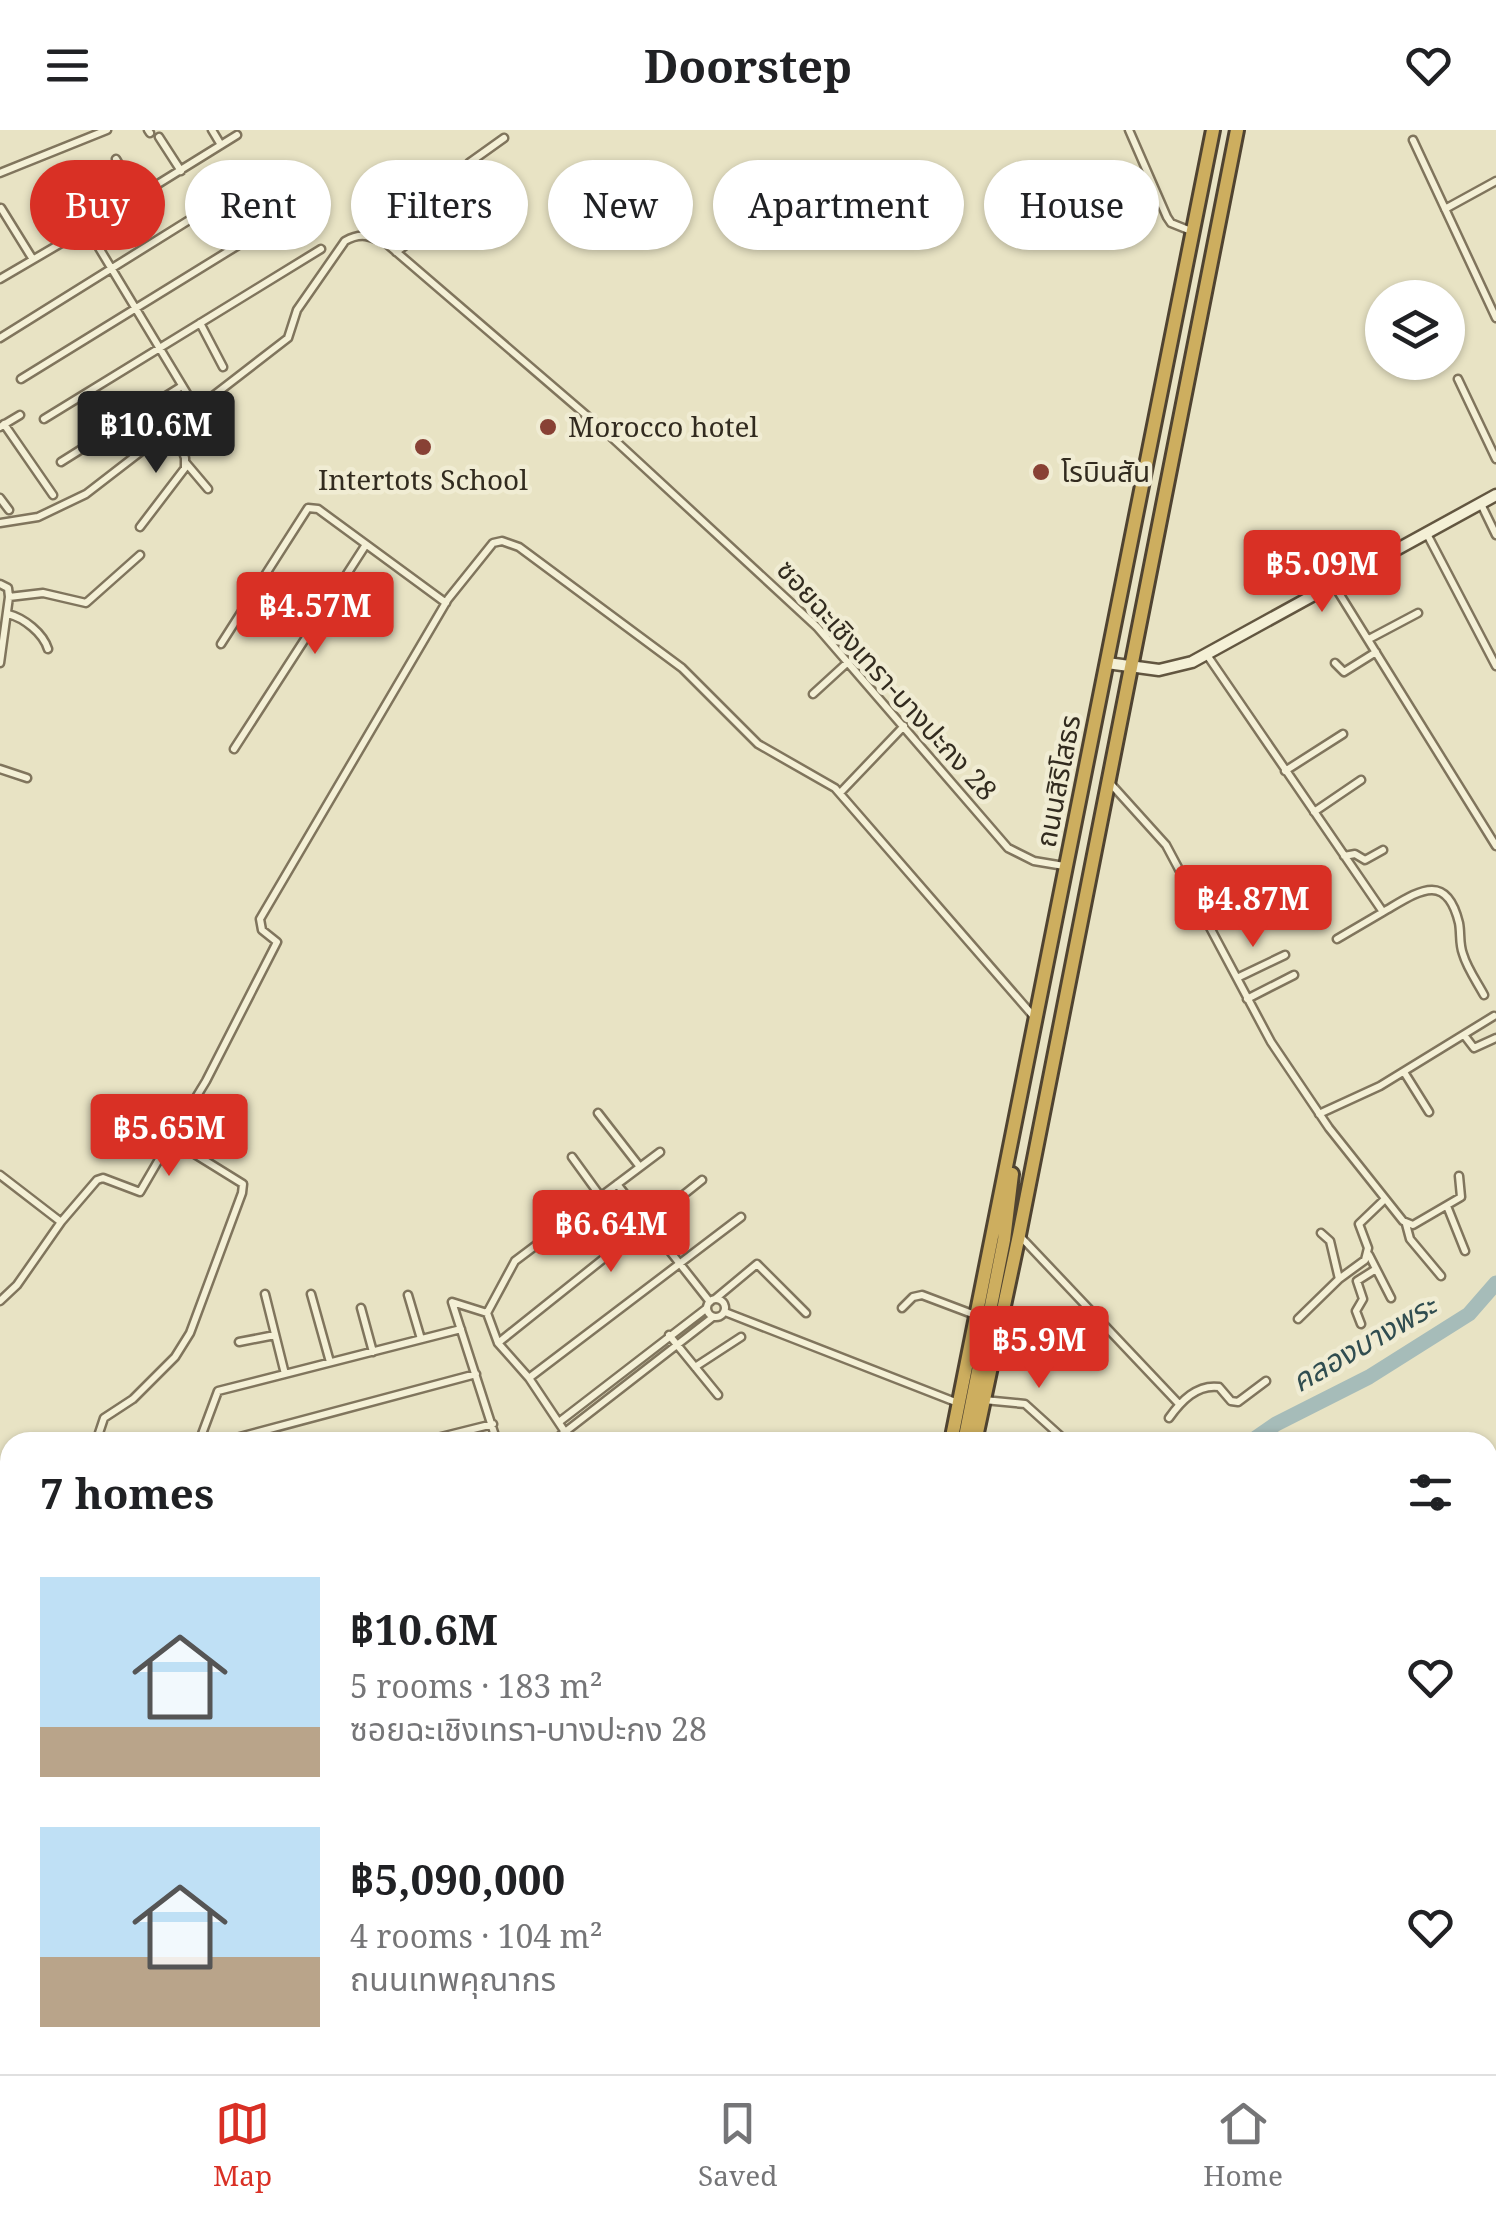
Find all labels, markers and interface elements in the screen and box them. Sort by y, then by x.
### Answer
text: Doorstep [644,35,852,96]
icon: menu [40,38,95,93]
icon: heart [1401,38,1456,93]
chip: Buy [30,160,165,250]
chip: Rent [185,160,331,250]
chip: Filters [351,160,528,250]
chip: New [548,160,693,250]
chip: Apartment [713,160,964,250]
chip: House [984,160,1159,250]
map controls [1365,280,1465,380]
button: layers [1365,280,1465,380]
pin: ฿10.6M [75,391,237,476]
text: ฿10.6M [100,402,212,445]
place label: Morocco hotel [568,407,759,445]
marker: Morocco hotel [537,416,559,438]
marker: Intertots School [412,436,434,458]
place label: โรบินสัน [1061,452,1150,490]
place label: Intertots School [318,460,528,498]
marker: โรบินสัน [1030,461,1052,483]
pin: ฿5.09M [1241,530,1403,615]
text: ฿5.09M [1266,541,1378,584]
street label: ซอยฉะเชิงเทรา-บางปะกง 28 [769,551,1006,808]
pin: ฿4.57M [234,572,396,657]
text: ฿4.57M [259,583,371,626]
street label: ถนนสิริโสธร [1026,711,1088,850]
pin: ฿4.87M [1172,865,1334,950]
text: ฿4.87M [1197,876,1309,919]
pin: ฿5.65M [88,1094,250,1179]
text: ฿5.65M [113,1105,225,1148]
pin: ฿6.64M [530,1190,692,1275]
text: ฿6.64M [555,1201,667,1244]
water label: คลองบางพระ [1283,1283,1446,1401]
pin: ฿5.9M [969,1306,1109,1391]
text: ฿5.9M [992,1317,1086,1360]
text: 7 homes [40,1464,214,1521]
icon: filters [1403,1465,1458,1520]
text: ฿10.6M [350,1600,498,1657]
icon: home [120,1617,240,1737]
icon: heart [1403,1650,1458,1705]
text: 5 rooms · 183 m² [350,1664,603,1707]
text: ซอยฉะเชิงเทรา-บางปะกง 28 [350,1707,707,1750]
text: ฿5,090,000 [350,1850,565,1907]
icon: home [120,1867,240,1987]
icon: heart [1403,1900,1458,1955]
text: 4 rooms · 104 m² [350,1914,603,1957]
text: ถนนเทพคุณากร [350,1957,556,2000]
tab: Map [213,2096,272,2194]
tab: Saved [698,2096,777,2194]
tab: Home [1203,2096,1283,2194]

